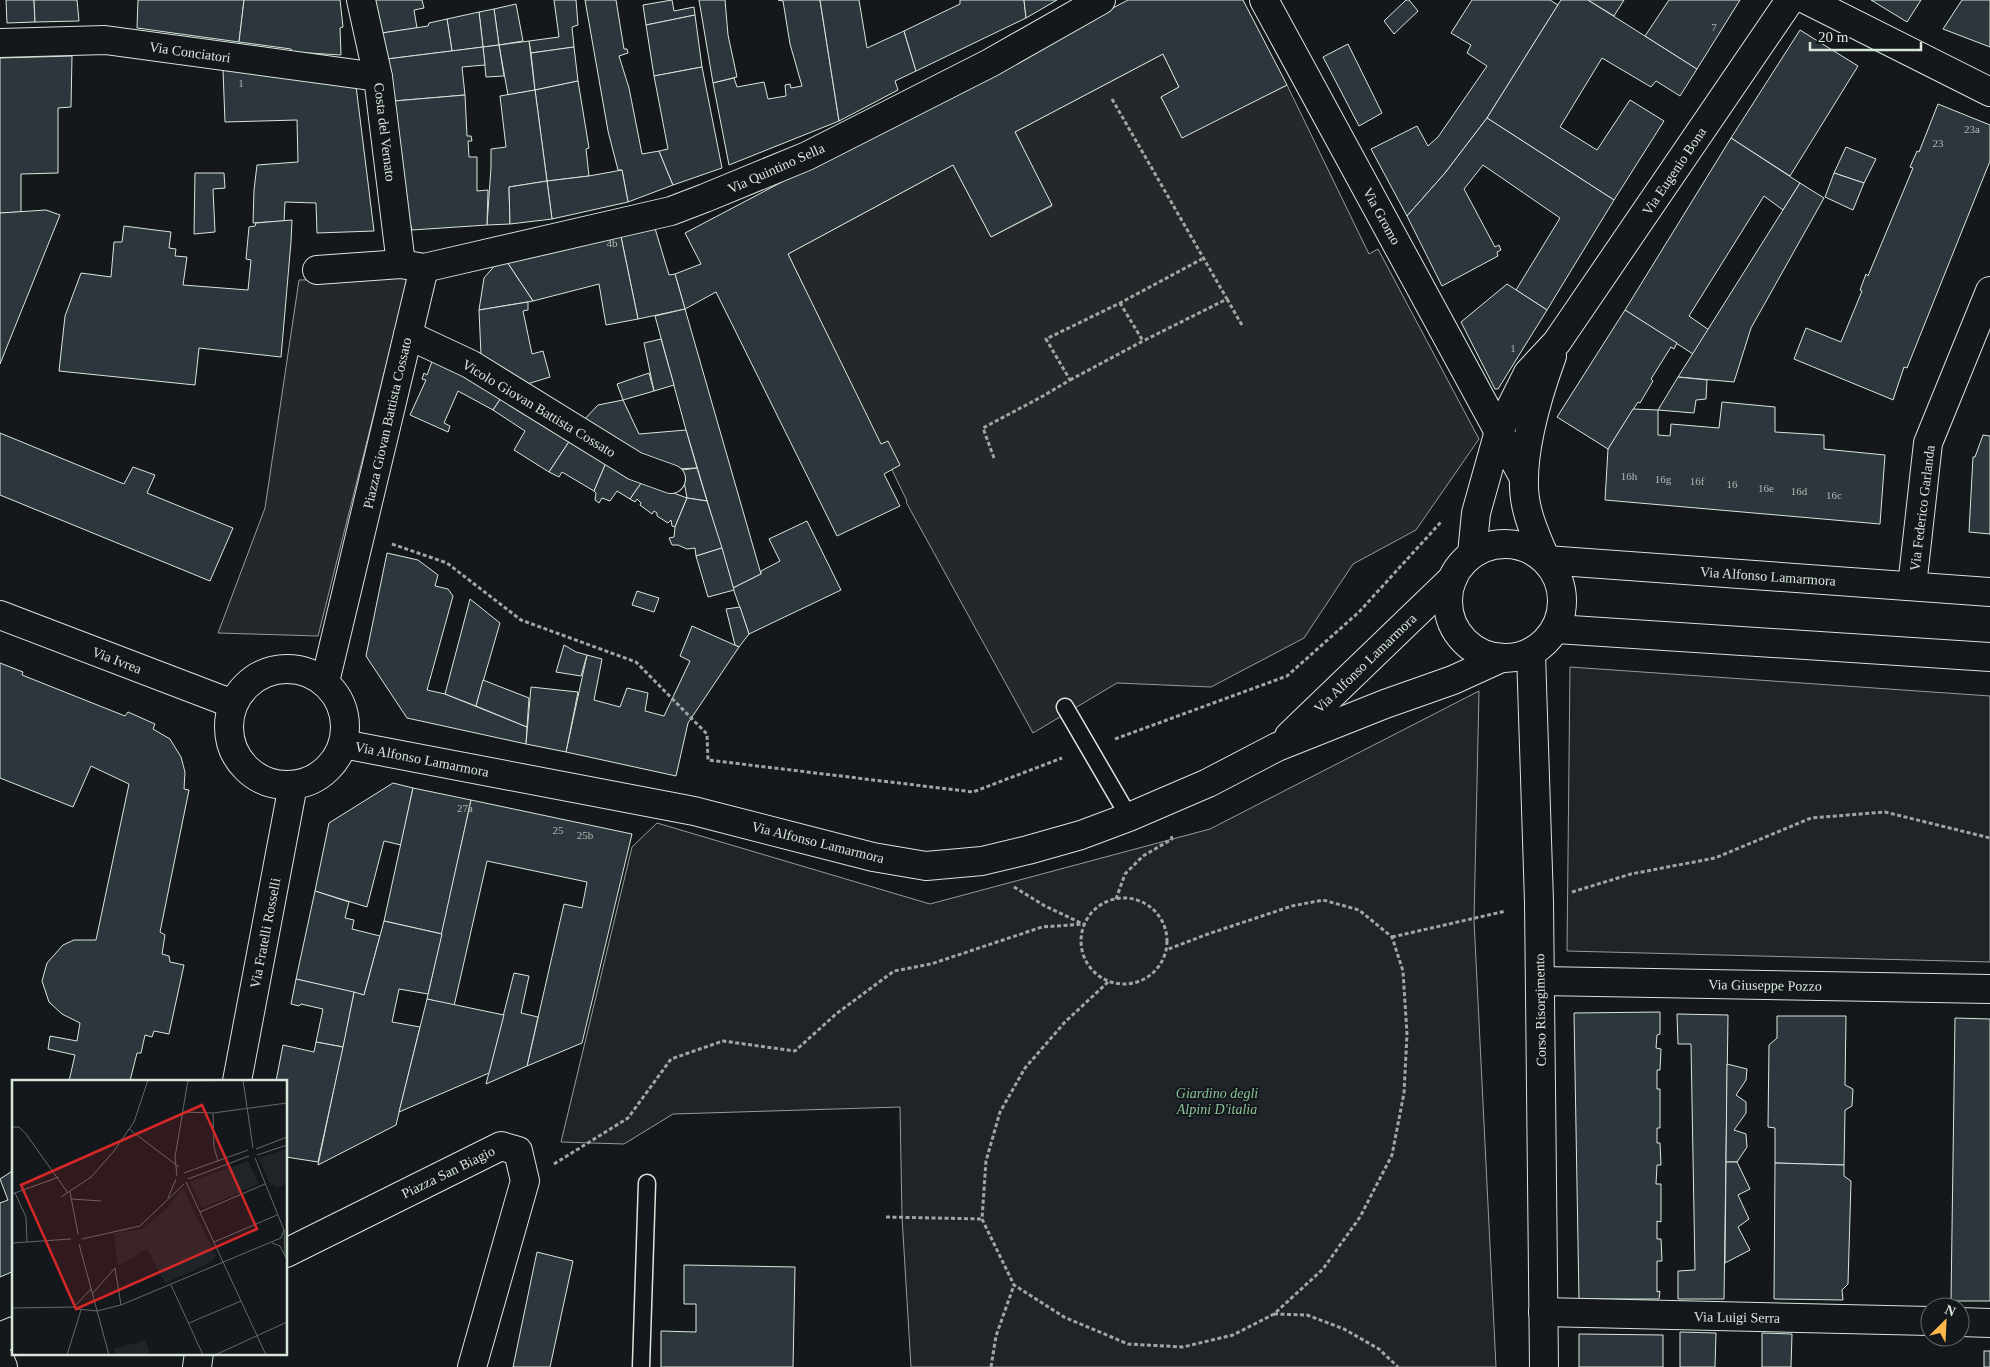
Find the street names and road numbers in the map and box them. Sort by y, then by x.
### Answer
street label: Via Conciatori [148,39,232,66]
street label: Costa del Vernato [371,82,398,182]
street label: Via Eugenio Bona [1640,124,1710,218]
street label: Via Quintino Sella [726,140,828,196]
street label: Via Gromo [1360,185,1403,247]
street label: Piazza Giovan Battista Cossato [360,336,415,510]
street label: Vicolo Giovan Battista Cossato [459,357,618,460]
street label: Via Federico Garlanda [1907,444,1938,572]
street label: Via Alfonso Lamarmora [1700,564,1837,589]
street label: Via Alfonso Lamarmora [1311,610,1420,716]
street label: Via Ivrea [90,644,144,677]
street label: Via Alfonso Lamarmora [354,739,491,780]
street label: Via Alfonso Lamarmora [750,819,886,866]
street label: Via Fratelli Rosselli [247,877,284,989]
street label: Corso Risorgimento [1532,953,1549,1067]
street label: Via Giuseppe Pozzo [1708,977,1822,994]
street label: Piazza San Biagio [399,1143,497,1202]
street label: Via Luigi Serra [1694,1309,1781,1326]

